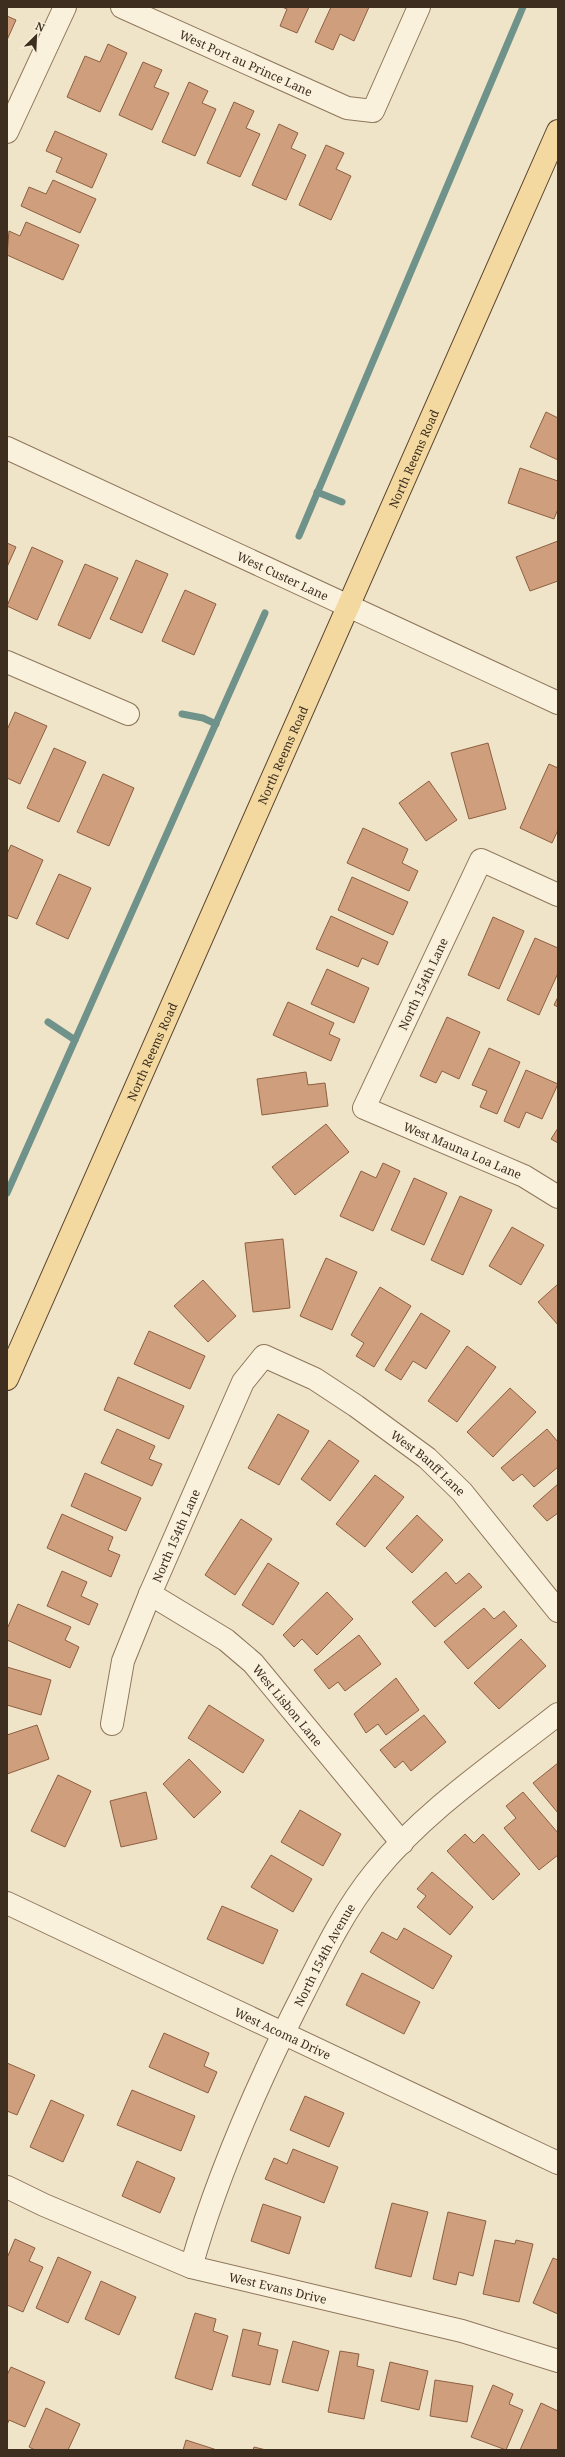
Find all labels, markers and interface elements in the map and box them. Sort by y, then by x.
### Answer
north arrow [16,16,56,56]
text: N [33,18,48,35]
street label: West Port au Prince Lane [177,25,315,100]
street label: North Reems Road [384,406,443,511]
street label: West Custer Lane [234,547,332,604]
street label: North Reems Road [253,702,312,807]
street label: North 154th Lane [394,935,452,1033]
street label: North Reems Road [122,999,181,1104]
street label: West Mauna Loa Lane [401,1117,524,1183]
street label: West Banff Lane [387,1426,469,1499]
street label: North 154th Lane [148,1486,204,1585]
street label: West Lisbon Lane [249,1661,327,1750]
street label: North 154th Avenue [290,1900,359,2009]
street label: West Acoma Drive [232,2003,334,2063]
street label: West Evans Drive [227,2268,329,2307]

